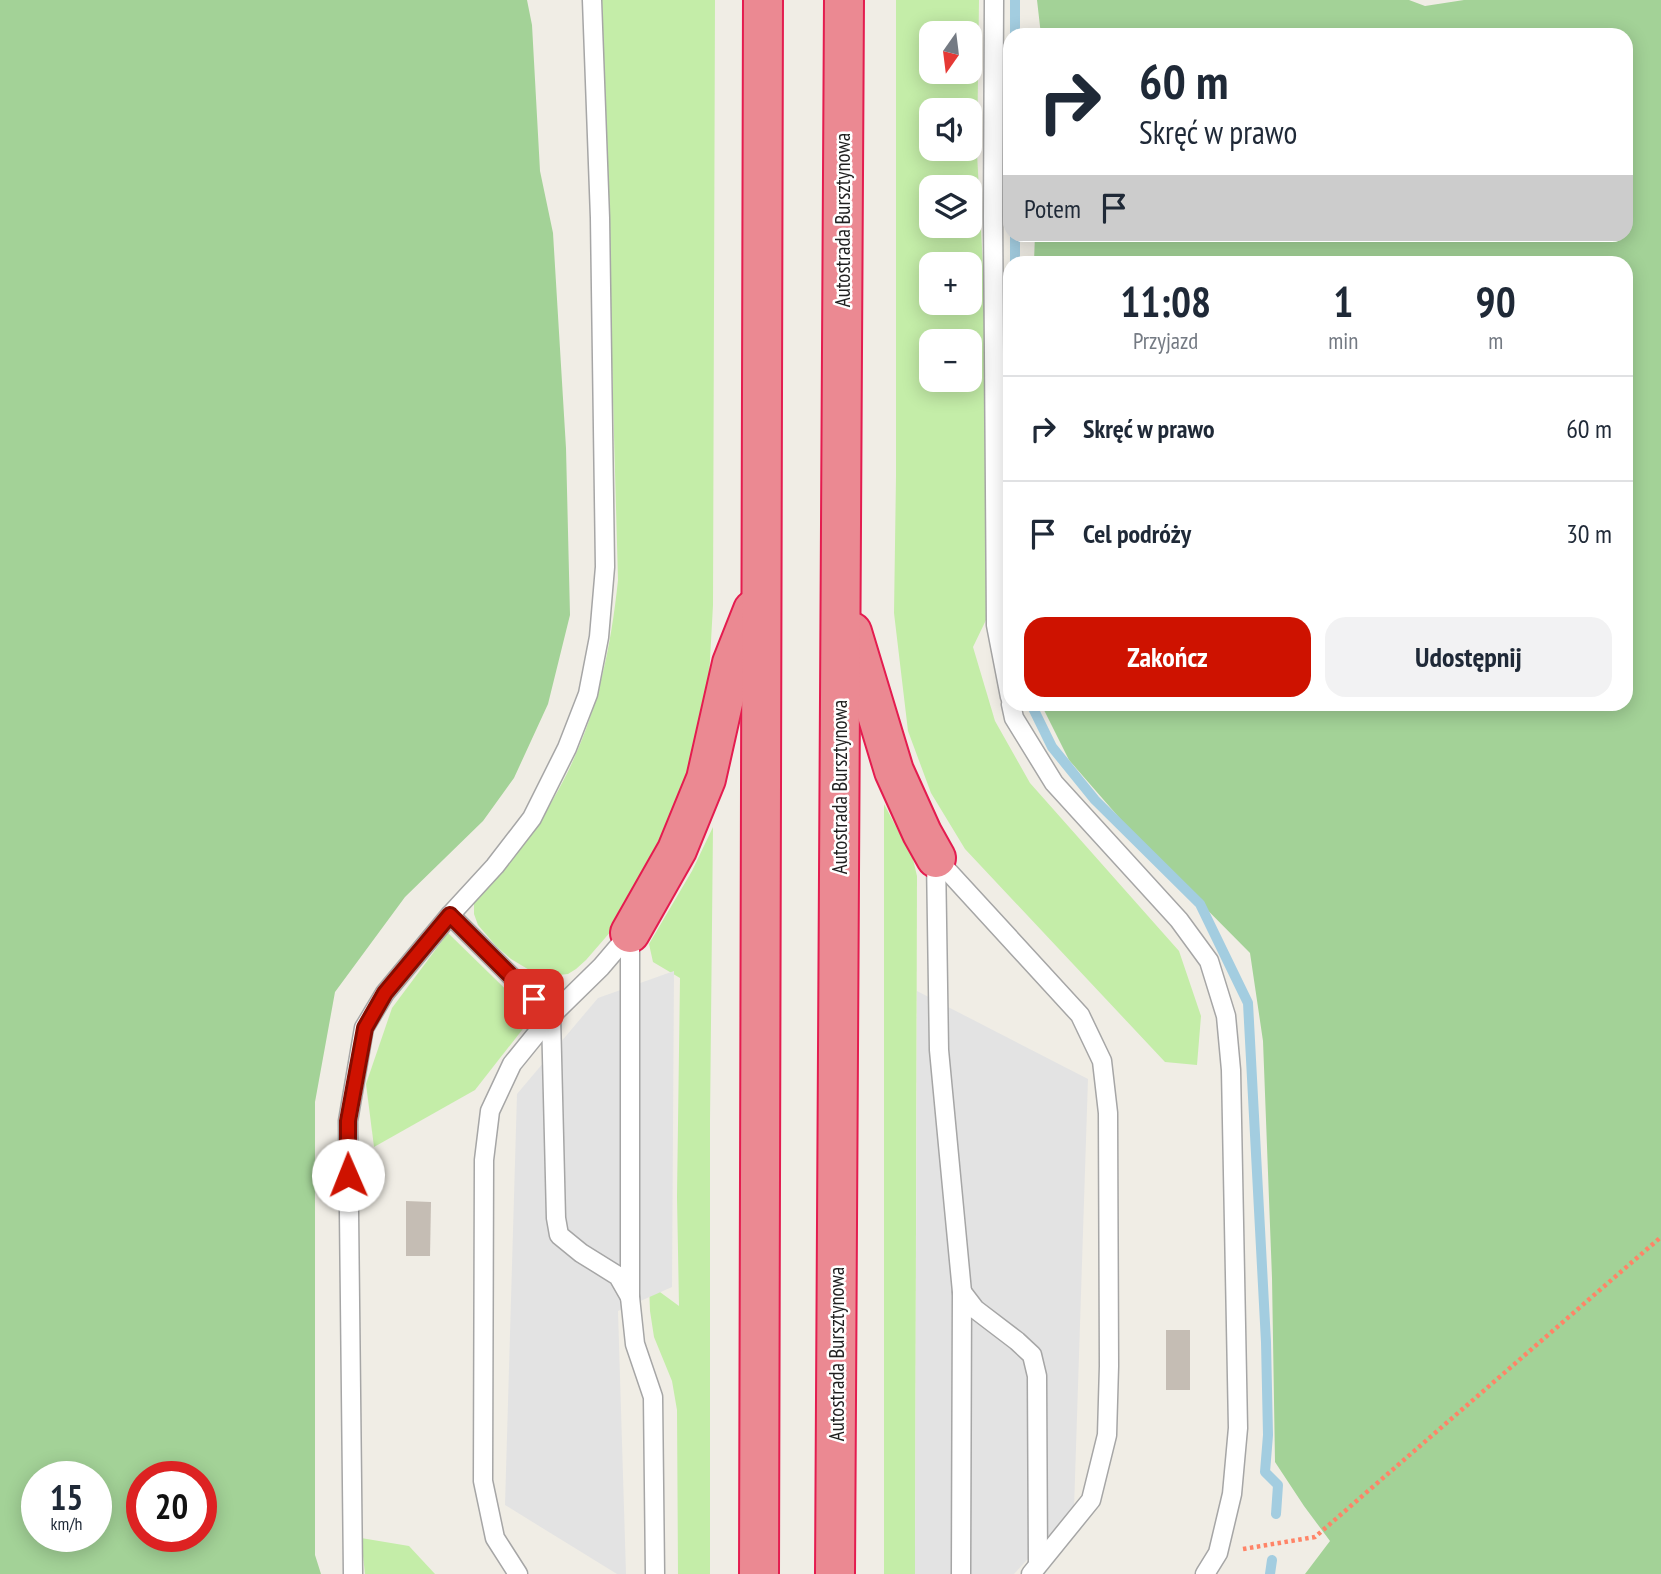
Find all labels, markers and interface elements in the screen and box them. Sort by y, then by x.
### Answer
north arrow [919,21,982,84]
map controls [919,21,982,392]
text: 60 m [1139,49,1228,113]
icon: right [1024,56,1115,147]
button: sound [919,98,982,161]
text: Skręć w prawo [1139,111,1297,153]
street label: Autostrada Bursztynowa [829,133,856,307]
button: layers [919,175,982,238]
icon: arrive [1095,189,1133,227]
text: Potem [1024,192,1081,225]
button: + [919,252,982,315]
text: 11:08 [1120,274,1211,329]
text: 1 [1333,274,1353,329]
text: 90 [1476,274,1516,329]
text: Przyjazd [1133,326,1198,355]
text: min [1328,326,1358,355]
text: m [1488,326,1503,355]
button: − [919,329,982,392]
icon: right [1024,410,1062,448]
text: Skręć w prawo [1083,412,1214,445]
text: 60 m [1566,412,1612,445]
icon: arrive [1024,515,1062,553]
text: Cel podróży [1083,517,1191,550]
text: 30 m [1566,517,1612,550]
button: Zakończ [1024,617,1311,697]
button: Udostępnij [1325,617,1612,697]
street label: Autostrada Bursztynowa [826,700,853,874]
pin [504,969,564,1029]
icon: arrive [515,980,553,1018]
position arrow [311,1138,385,1212]
street label: Autostrada Bursztynowa [823,1267,850,1441]
speed limit sign: 20 [126,1461,217,1552]
text: 15 [50,1474,83,1520]
text: km/h [51,1512,82,1535]

